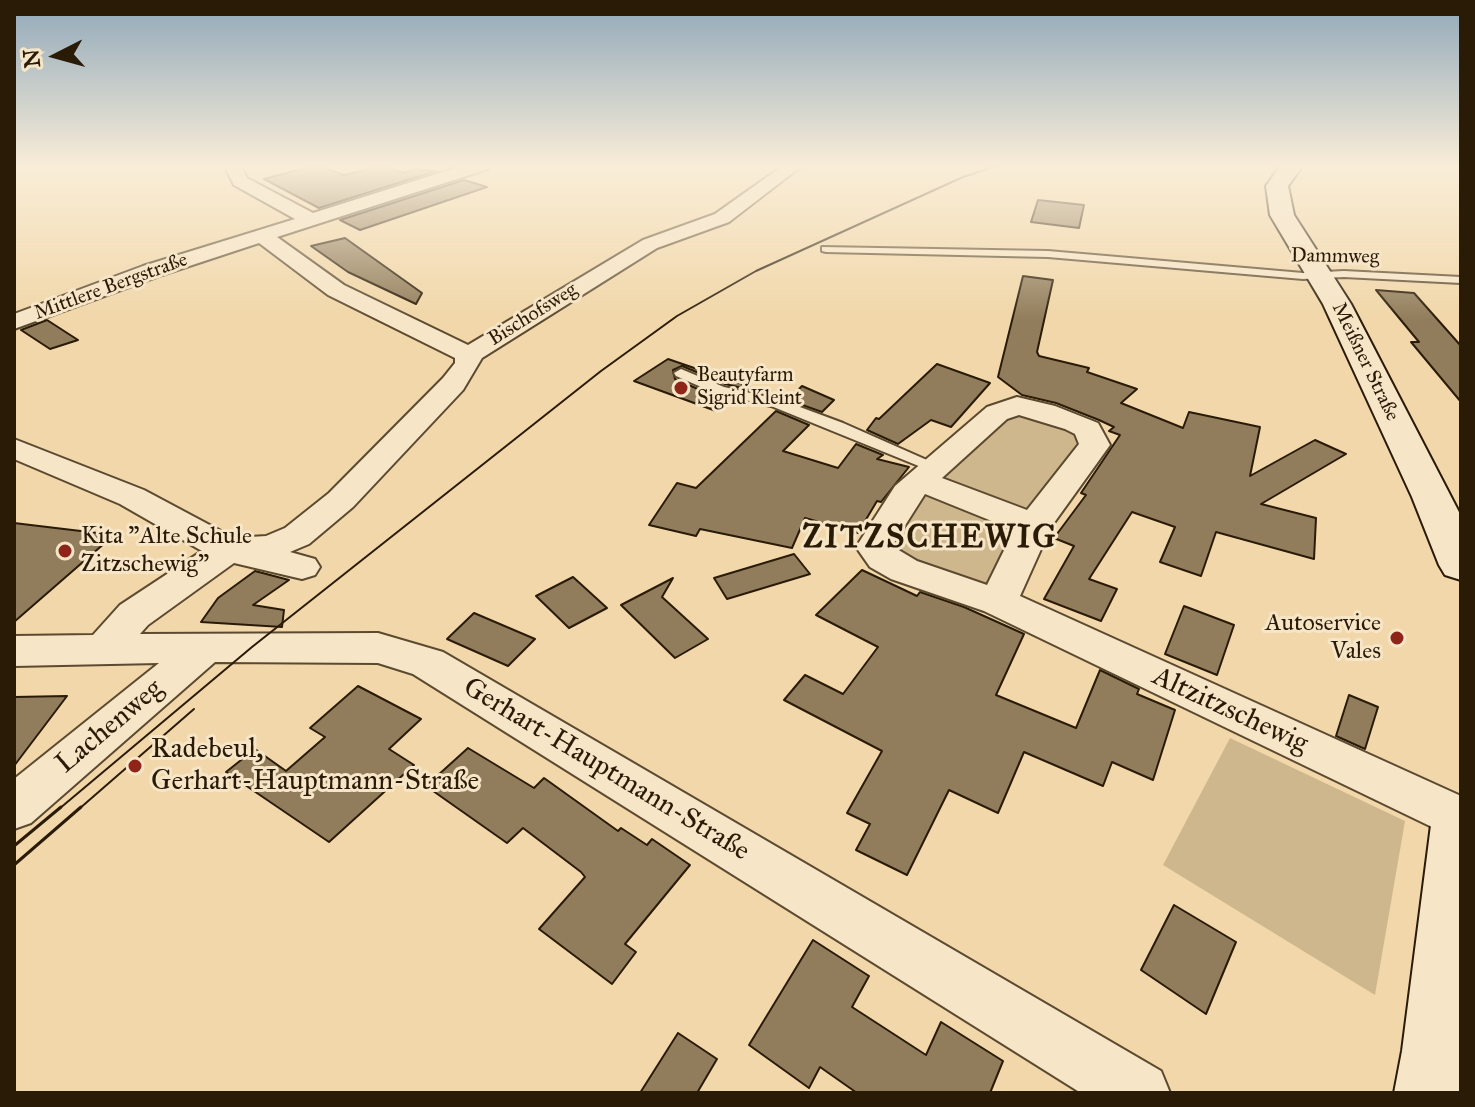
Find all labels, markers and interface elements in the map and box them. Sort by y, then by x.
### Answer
north arrow [16,16,96,96]
text: N [17,48,46,69]
street label: Dammweg [1291,244,1379,270]
street label: Mittlere Bergstraße [31,248,191,326]
street label: Bischofsweg [484,278,582,352]
street label: Meißner Straße [1326,299,1404,425]
place label: Beautyfarm Sigrid Kleint [697,364,802,411]
marker: Beautyfarm Sigrid Kleint [672,379,690,397]
district label: ZITZSCHEWIG [802,520,1058,558]
place label: Kita "Alte Schule Zitzschewig" [81,523,252,579]
marker: Kita "Alte Schule Zitzschewig" [56,542,74,560]
place label: Autoservice Vales [1265,610,1381,666]
marker: Autoservice Vales [1388,629,1406,647]
street label: Altzitzschewig [1147,660,1313,762]
street label: Gerhart-Hauptmann-Straße [457,671,755,869]
street label: Lachenweg [50,673,170,781]
place label: Radebeul, Gerhart-Hauptmann-Straße [151,733,479,799]
marker: Radebeul, Gerhart-Hauptmann-Straße [126,757,144,775]

